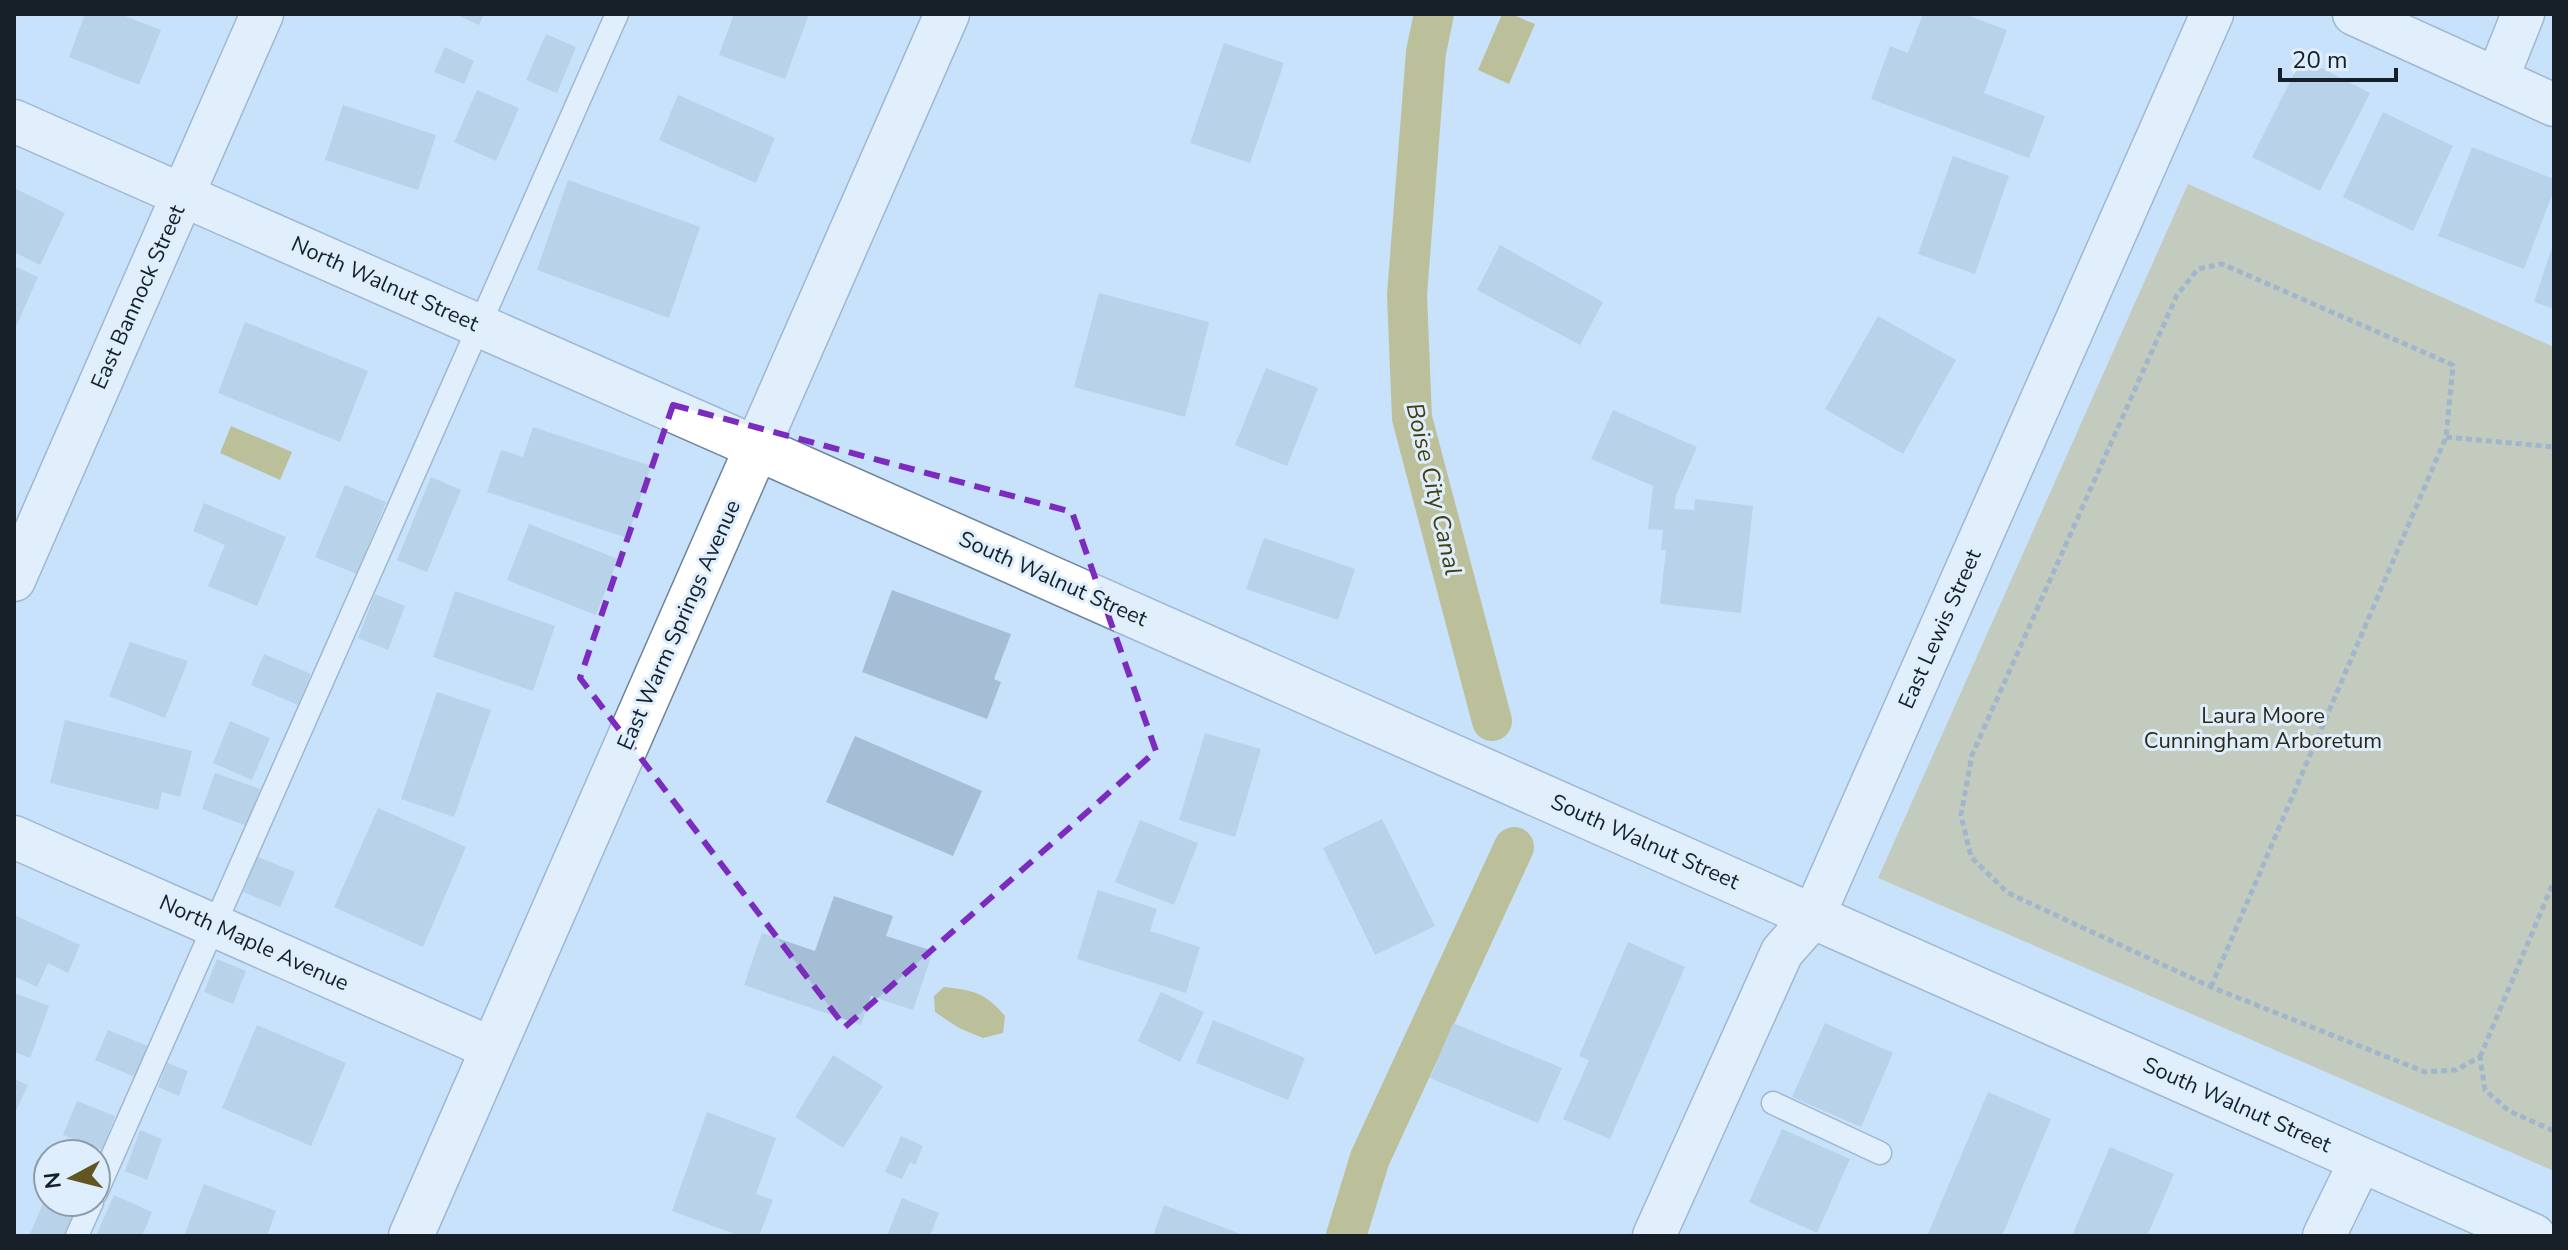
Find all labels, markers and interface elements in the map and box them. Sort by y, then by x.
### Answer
scale bar [2280,32,2396,82]
text: 20 m [2292,44,2348,76]
street label: East Bannock Street [84,200,192,394]
street label: North Walnut Street [287,229,484,339]
water label: Boise City Canal [1399,399,1469,579]
street label: East Warm Springs Avenue [610,495,748,755]
street label: South Walnut Street [954,524,1152,634]
street label: East Lewis Street [1891,544,1989,713]
park label: Laura Moore Cunningham Arboretum [2144,701,2382,756]
street label: South Walnut Street [1546,787,1744,897]
street label: North Maple Avenue [154,888,354,998]
street label: South Walnut Street [2138,1050,2336,1160]
north arrow [32,1138,112,1218]
text: N [37,1170,69,1190]

